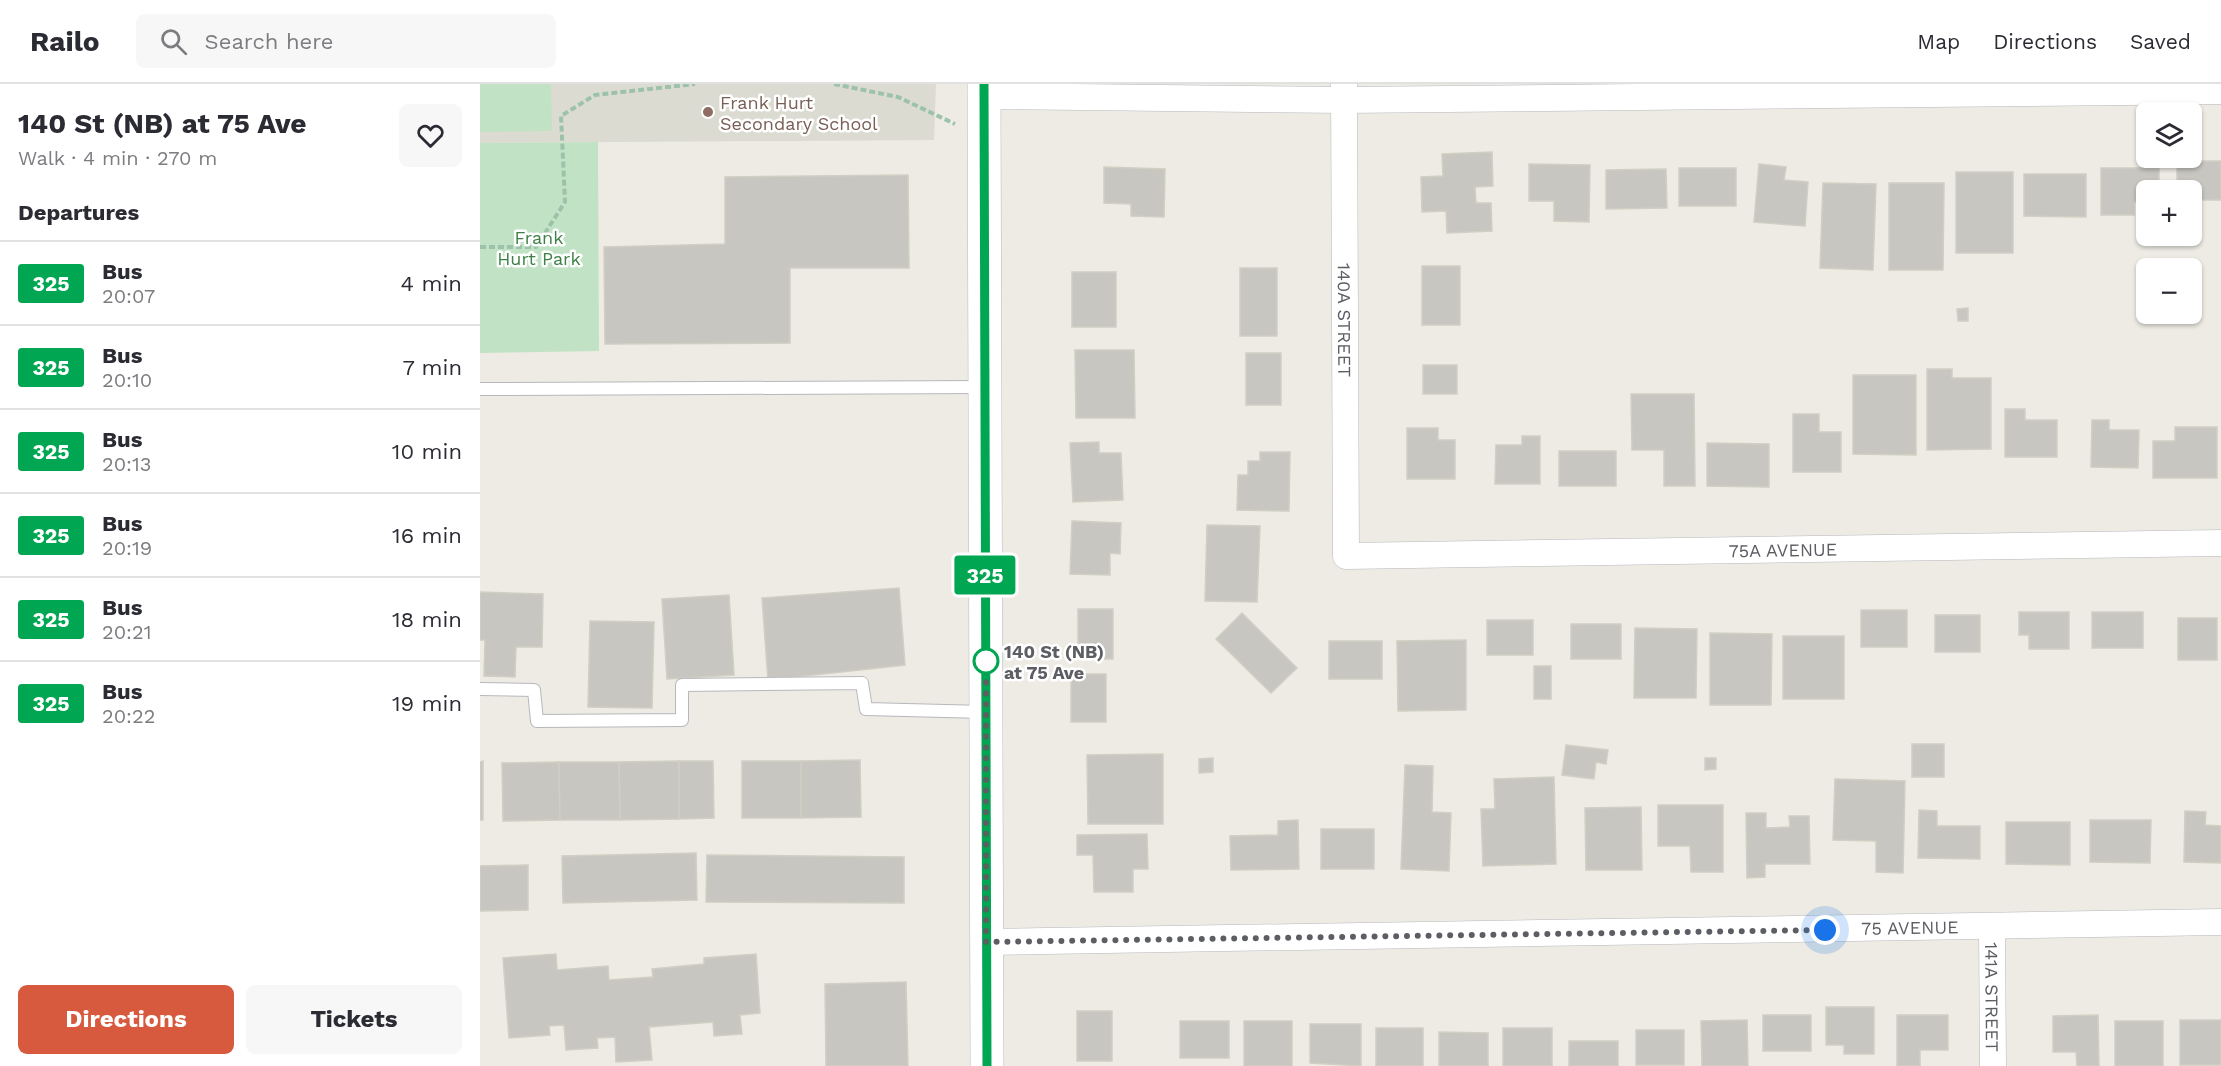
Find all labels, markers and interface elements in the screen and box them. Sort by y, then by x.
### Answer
search box [136,14,556,68]
text: Railo [30,25,100,58]
icon: search [157,25,190,58]
text: Search here [205,29,334,54]
text: Map [1917,29,1960,54]
text: Directions [1993,29,2097,54]
text: Saved [2130,29,2191,54]
place label: Frank Hurt Secondary School [720,92,878,134]
map controls [2136,102,2202,324]
button: layers [2136,102,2202,168]
button: heart [399,104,462,167]
marker: Frank Hurt Secondary School [701,105,715,119]
text: 140 St (NB) at 75 Ave [18,107,307,140]
text: Walk · 4 min · 270 m [18,146,217,170]
button: + [2136,180,2202,246]
text: Departures [18,200,139,225]
park label: Frank Hurt Park [497,227,581,269]
button: − [2136,258,2202,324]
text: Bus [102,259,142,284]
street label: 140A STREET [1334,263,1356,377]
text: 325 [32,271,70,296]
text: 4 min [401,271,462,296]
text: 20:07 [102,284,155,308]
text: Bus [102,343,142,368]
text: 325 [32,355,70,380]
text: 7 min [402,355,462,380]
text: 20:10 [102,368,152,392]
text: Bus [102,427,142,452]
text: 325 [32,439,70,464]
text: 10 min [392,439,462,464]
text: 20:13 [102,452,151,476]
text: Bus [102,511,142,536]
text: 325 [32,523,70,548]
text: 16 min [392,523,462,548]
text: 20:19 [102,536,152,560]
street label: 75A AVENUE [1728,538,1837,561]
line badge: 325 [950,556,1020,594]
text: 325 [966,563,1004,588]
text: Bus [102,595,142,620]
text: 325 [32,607,70,632]
text: 18 min [392,607,462,632]
text: 20:21 [102,620,151,644]
place label: 140 St (NB) at 75 Ave [1004,641,1104,683]
marker: 140 St (NB) at 75 Ave [973,648,999,674]
text: Bus [102,679,142,704]
text: 325 [32,691,70,716]
text: 19 min [392,691,462,716]
text: 20:22 [102,704,155,728]
your location [1810,915,1840,945]
street label: 75 AVENUE [1861,916,1959,938]
street label: 141A STREET [1982,942,2003,1052]
button: Directions [18,985,234,1054]
button: Tickets [246,985,462,1054]

